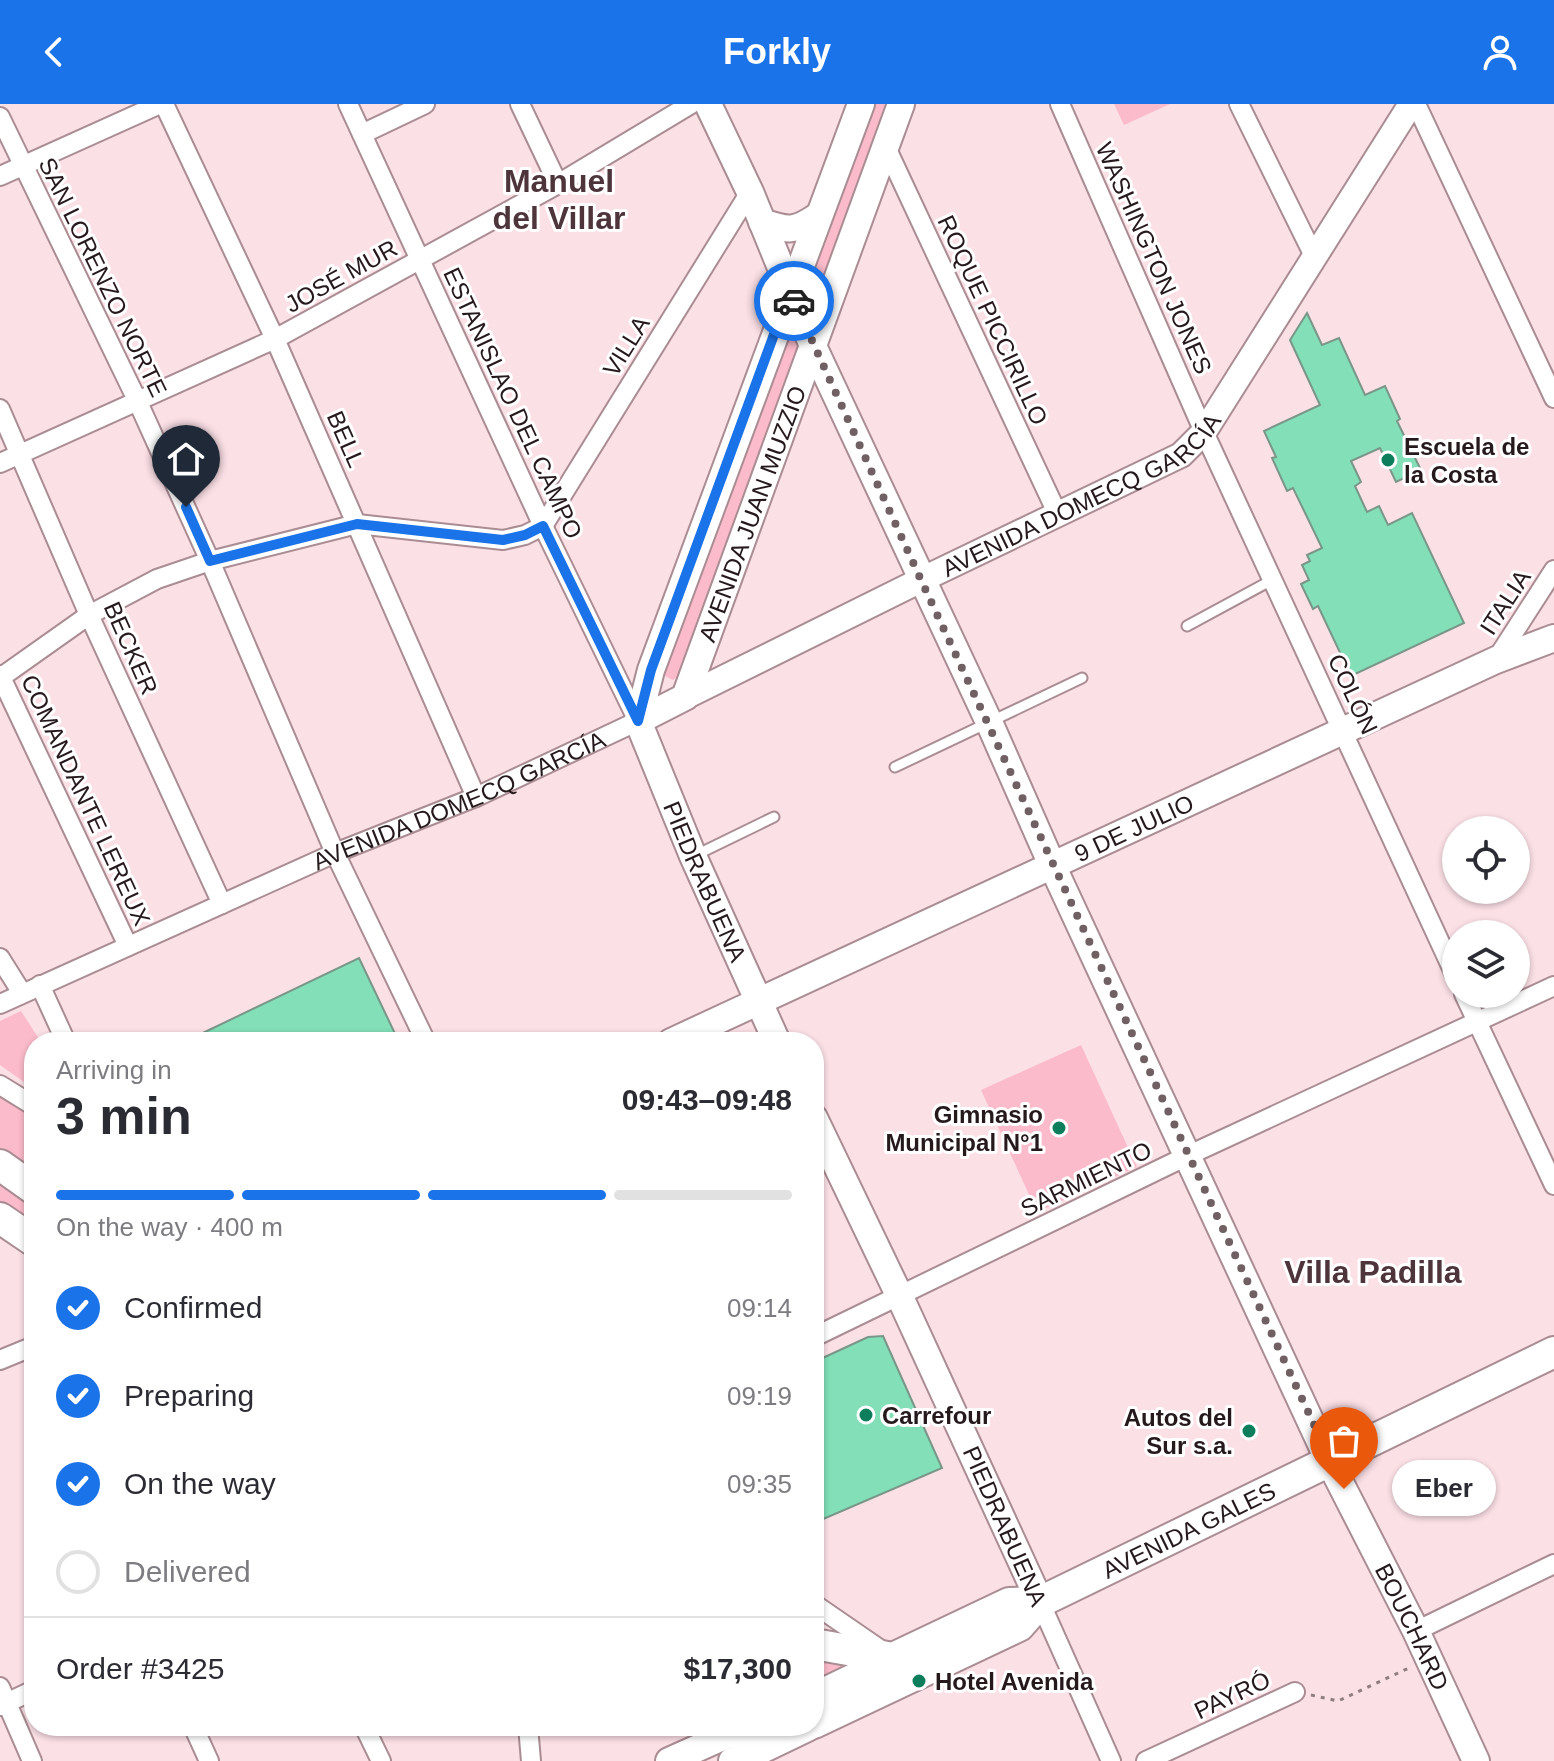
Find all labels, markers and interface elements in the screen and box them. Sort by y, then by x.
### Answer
icon: back [32,30,76,74]
icon: person [1478,30,1522,74]
text: Forkly [723,31,831,72]
street label: WASHINGTON JONES [1091,138,1217,378]
street label: SAN LORENZO NORTE [33,153,173,401]
district label: Manuel del Villar [493,163,625,236]
street label: ROQUE PICCIRILLO [933,211,1053,429]
street label: JOSÉ MUR [280,234,402,318]
courier [754,261,834,341]
street label: ESTANISLAO DEL CAMPO [438,263,588,543]
icon: car [772,279,816,323]
street label: VILLA [597,311,655,381]
street label: AVENIDA JUAN MUZZIO [693,382,811,645]
street label: BELL [322,407,370,471]
street label: AVENIDA DOMECQ GARCÍA [937,408,1226,581]
pin [152,425,220,507]
place label: Escuela de la Costa [1404,433,1529,488]
icon: home [164,437,208,481]
marker: Escuela de la Costa [1379,451,1397,469]
street label: ITALIA [1474,565,1536,639]
street label: BECKER [99,597,163,699]
street label: COLÓN [1323,650,1383,738]
street label: COMANDANTE LEREUX [16,670,156,930]
street label: AVENIDA DOMECQ GARCÍA [308,725,609,875]
street label: 9 DE JULIO [1070,789,1198,867]
street label: PIEDRABUENA [659,797,752,966]
map controls [1442,816,1530,1008]
button: locate [1442,816,1530,904]
button: layers [1442,920,1530,1008]
text: Arriving in [56,1055,172,1085]
text: 09:43–09:48 [622,1083,792,1116]
text: 3 min [56,1087,192,1145]
place label: Gimnasio Municipal N°1 [885,1101,1043,1156]
marker: Gimnasio Municipal N°1 [1050,1119,1068,1137]
street label: SARMIENTO [1016,1136,1156,1222]
text: On the way · 400 m [56,1212,283,1242]
district label: Villa Padilla [1284,1254,1462,1290]
icon: check [56,1286,100,1330]
text: Confirmed [124,1291,262,1324]
text: 09:14 [727,1293,792,1323]
icon: check [56,1374,100,1418]
text: Preparing [124,1379,254,1412]
text: 09:19 [727,1381,792,1411]
place label: Carrefour [882,1402,991,1429]
place label: Autos del Sur s.a. [1124,1404,1233,1459]
marker: Carrefour [857,1406,875,1424]
pin [1310,1407,1378,1489]
icon: bag [1322,1419,1366,1463]
marker: Autos del Sur s.a. [1240,1422,1258,1440]
street label: PIEDRABUENA [958,1442,1052,1610]
callout: Eber [1392,1461,1496,1517]
icon: check [56,1462,100,1506]
text: On the way [124,1467,276,1500]
text: 09:35 [727,1469,792,1499]
text: Eber [1415,1473,1473,1503]
street label: AVENIDA GALES [1098,1476,1280,1583]
text: Delivered [124,1555,251,1588]
street label: BOUCHARD [1370,1559,1455,1694]
text: Order #3425 [56,1652,224,1685]
text: $17,300 [684,1652,792,1685]
street label: PAYRÓ [1190,1666,1274,1724]
place label: Hotel Avenida [935,1668,1094,1695]
marker: Hotel Avenida [910,1672,928,1690]

